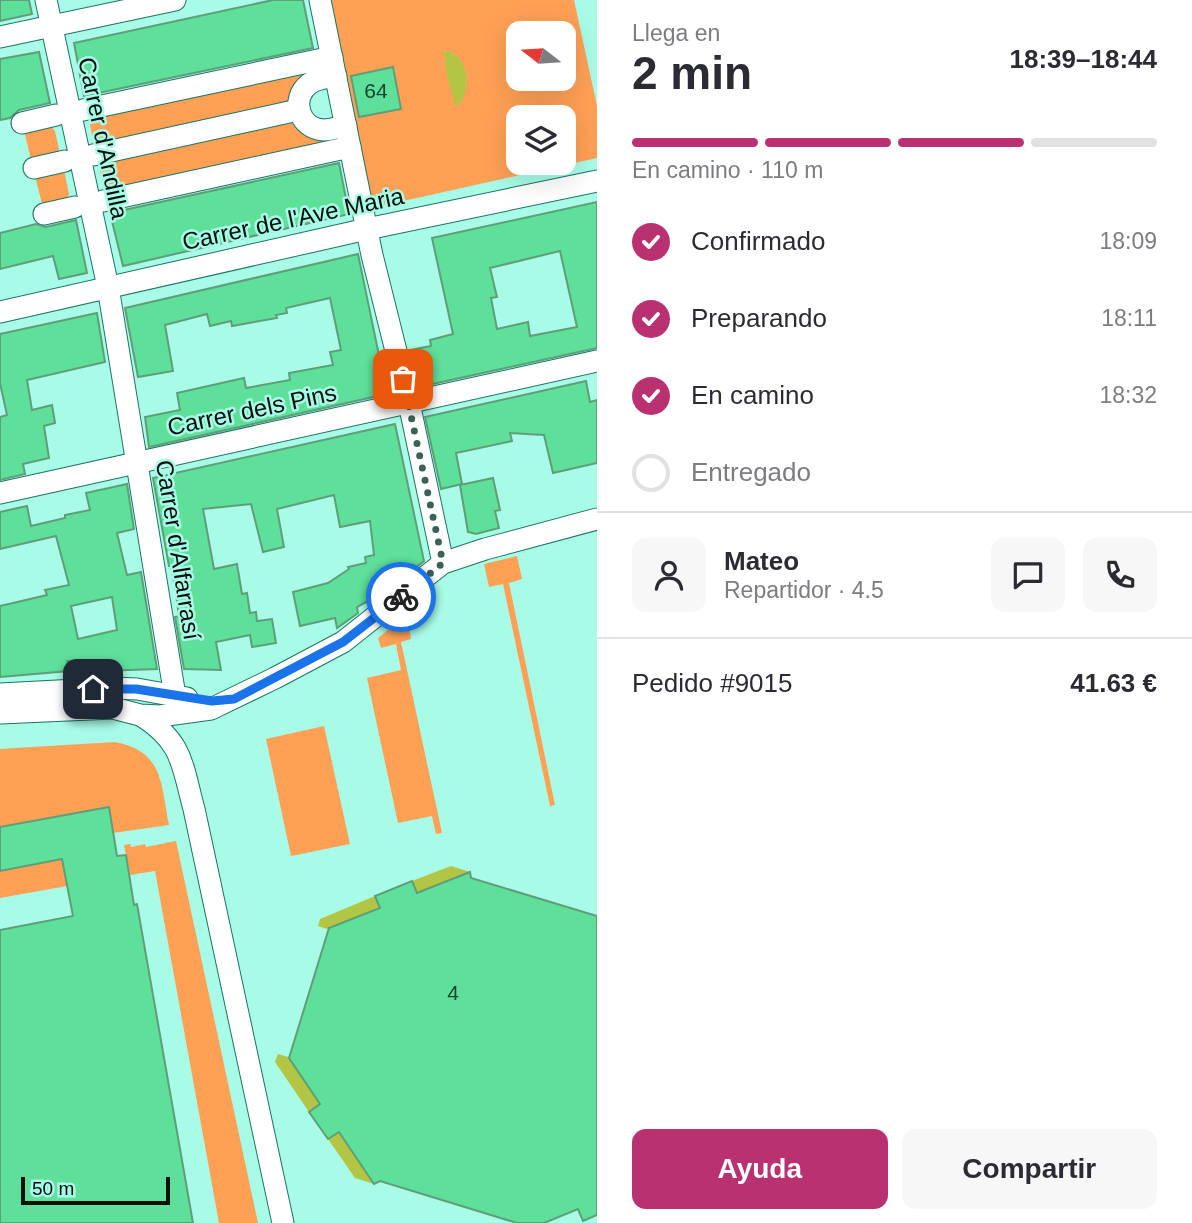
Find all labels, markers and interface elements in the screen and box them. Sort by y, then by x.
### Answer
text: Llega en [632,20,720,46]
north arrow [506,21,576,91]
map controls [506,21,576,175]
text: 18:39–18:44 [1010,44,1157,74]
text: 2 min [632,47,752,99]
street label: Carrer d'Andilla [73,55,134,222]
house number: 64 [364,79,388,102]
button: layers [506,105,576,175]
text: En camino · 110 m [632,157,823,183]
street label: Carrer de l'Ave Maria [180,182,407,255]
icon: check [632,223,670,261]
text: Confirmado [691,226,825,256]
text: 18:09 [1099,228,1157,254]
icon: check [632,300,670,338]
text: Preparando [691,303,827,333]
text: 18:11 [1101,305,1157,331]
pin [373,349,433,409]
icon: bag [384,360,422,398]
icon: check [632,377,670,415]
street label: Carrer dels Pins [165,378,339,441]
text: En camino [691,380,814,410]
text: 18:32 [1099,382,1157,408]
text: Entregado [691,457,811,487]
street label: Carrer d'Alfarrasí [151,458,206,642]
button: person [632,538,706,612]
button: chat [991,538,1065,612]
button: phone [1083,538,1157,612]
text: Mateo [724,546,799,576]
courier [366,562,436,632]
text: Repartidor · 4.5 [724,577,884,603]
icon: bike [382,578,420,616]
pin [63,659,123,719]
text: Pedido #9015 [632,668,792,698]
text: 41.63 € [1070,668,1157,698]
icon: home [74,670,112,708]
house number: 4 [447,981,459,1004]
button: Ayuda [632,1129,888,1209]
button: Compartir [902,1129,1157,1209]
scale bar [21,1174,170,1206]
text: 50 m [32,1178,74,1199]

